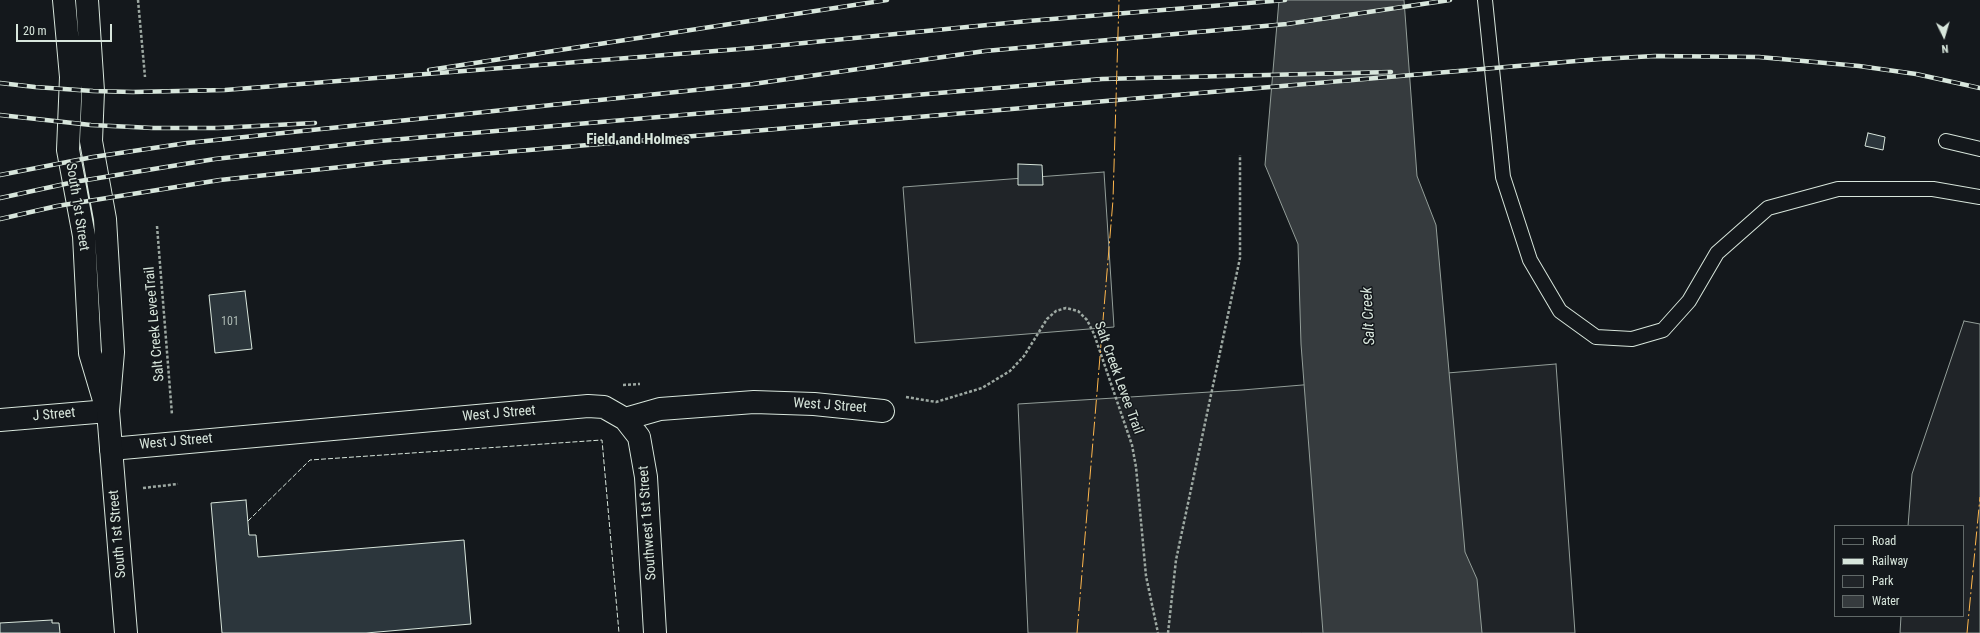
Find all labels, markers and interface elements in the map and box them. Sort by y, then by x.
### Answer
scale bar [18,16,114,42]
north arrow [1924,16,1964,56]
text: 20 m [23,24,47,38]
text: N [1941,42,1949,55]
district label: Field and Holmes [586,131,690,149]
street label: South 1st Street [62,162,92,252]
street label: Salt Creek LeveeTrail [142,266,168,382]
water label: Salt Creek [1358,286,1380,346]
house number: 101 [221,315,239,329]
street label: Salt Creek Levee Trail [1090,319,1146,437]
street label: West J Street [793,395,867,417]
street label: West J Street [462,402,536,426]
street label: J Street [32,405,76,425]
street label: West J Street [139,430,213,454]
street label: Southwest 1st Street [636,465,660,581]
street label: South 1st Street [106,489,130,579]
legend [1834,525,1964,617]
text: Road [1872,534,1896,548]
text: Railway [1872,554,1908,568]
text: Park [1872,574,1893,588]
text: Water [1872,594,1900,608]

